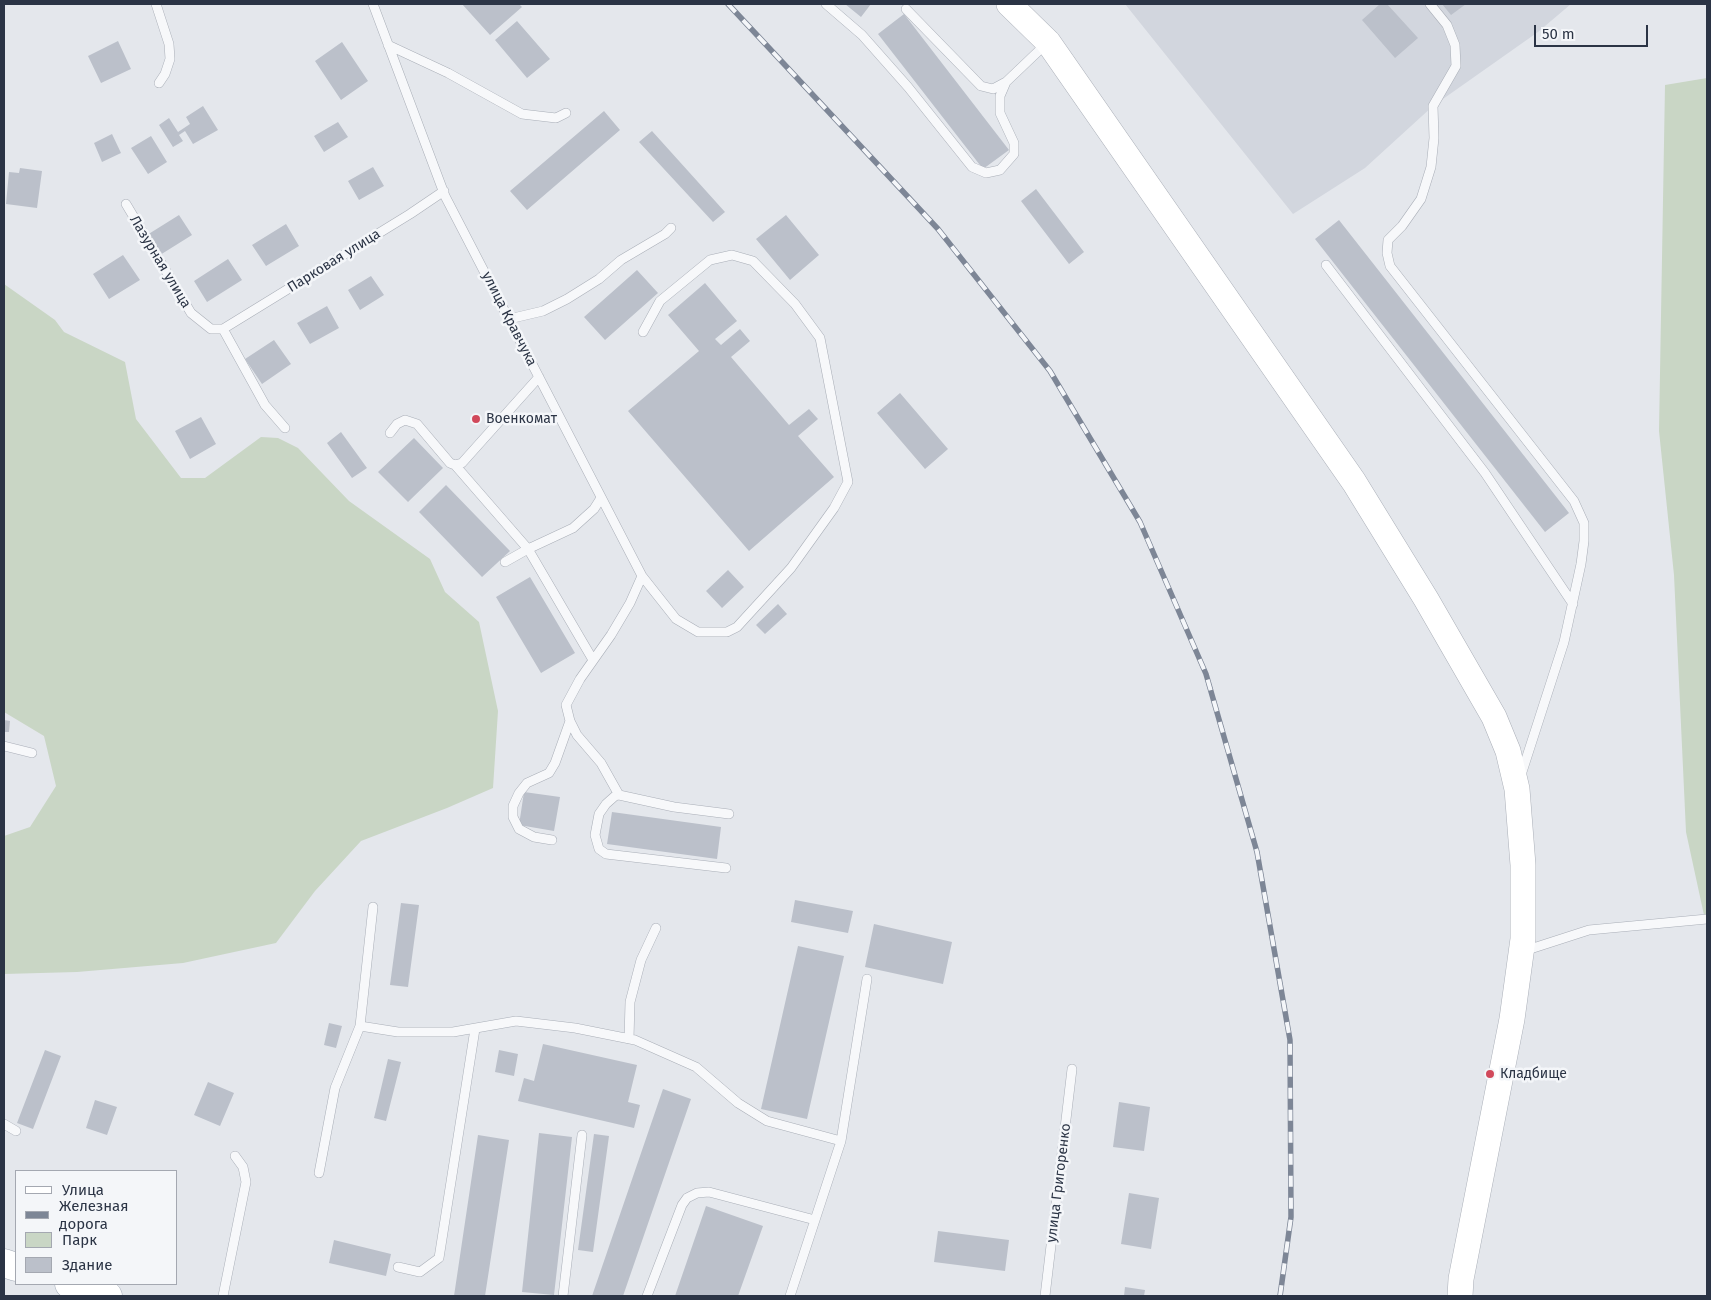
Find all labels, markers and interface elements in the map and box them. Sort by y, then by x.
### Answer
scale bar [1536,15,1650,47]
text: 50 m [1542,25,1575,43]
street label: Лазурная улица [126,213,194,311]
street label: Парковая улица [284,226,384,296]
street label: улица Кравчука [478,269,540,369]
place label: Военкомат [486,411,557,427]
marker: Военкомат [470,413,482,425]
place label: Кладбище [1500,1066,1567,1082]
marker: Кладбище [1484,1068,1496,1080]
street label: улица Григоренко [1043,1122,1075,1244]
legend [15,1170,178,1285]
text: Улица [62,1181,104,1199]
text: Железная дорога [59,1197,128,1233]
text: Парк [62,1231,97,1249]
text: Здание [62,1256,112,1274]

